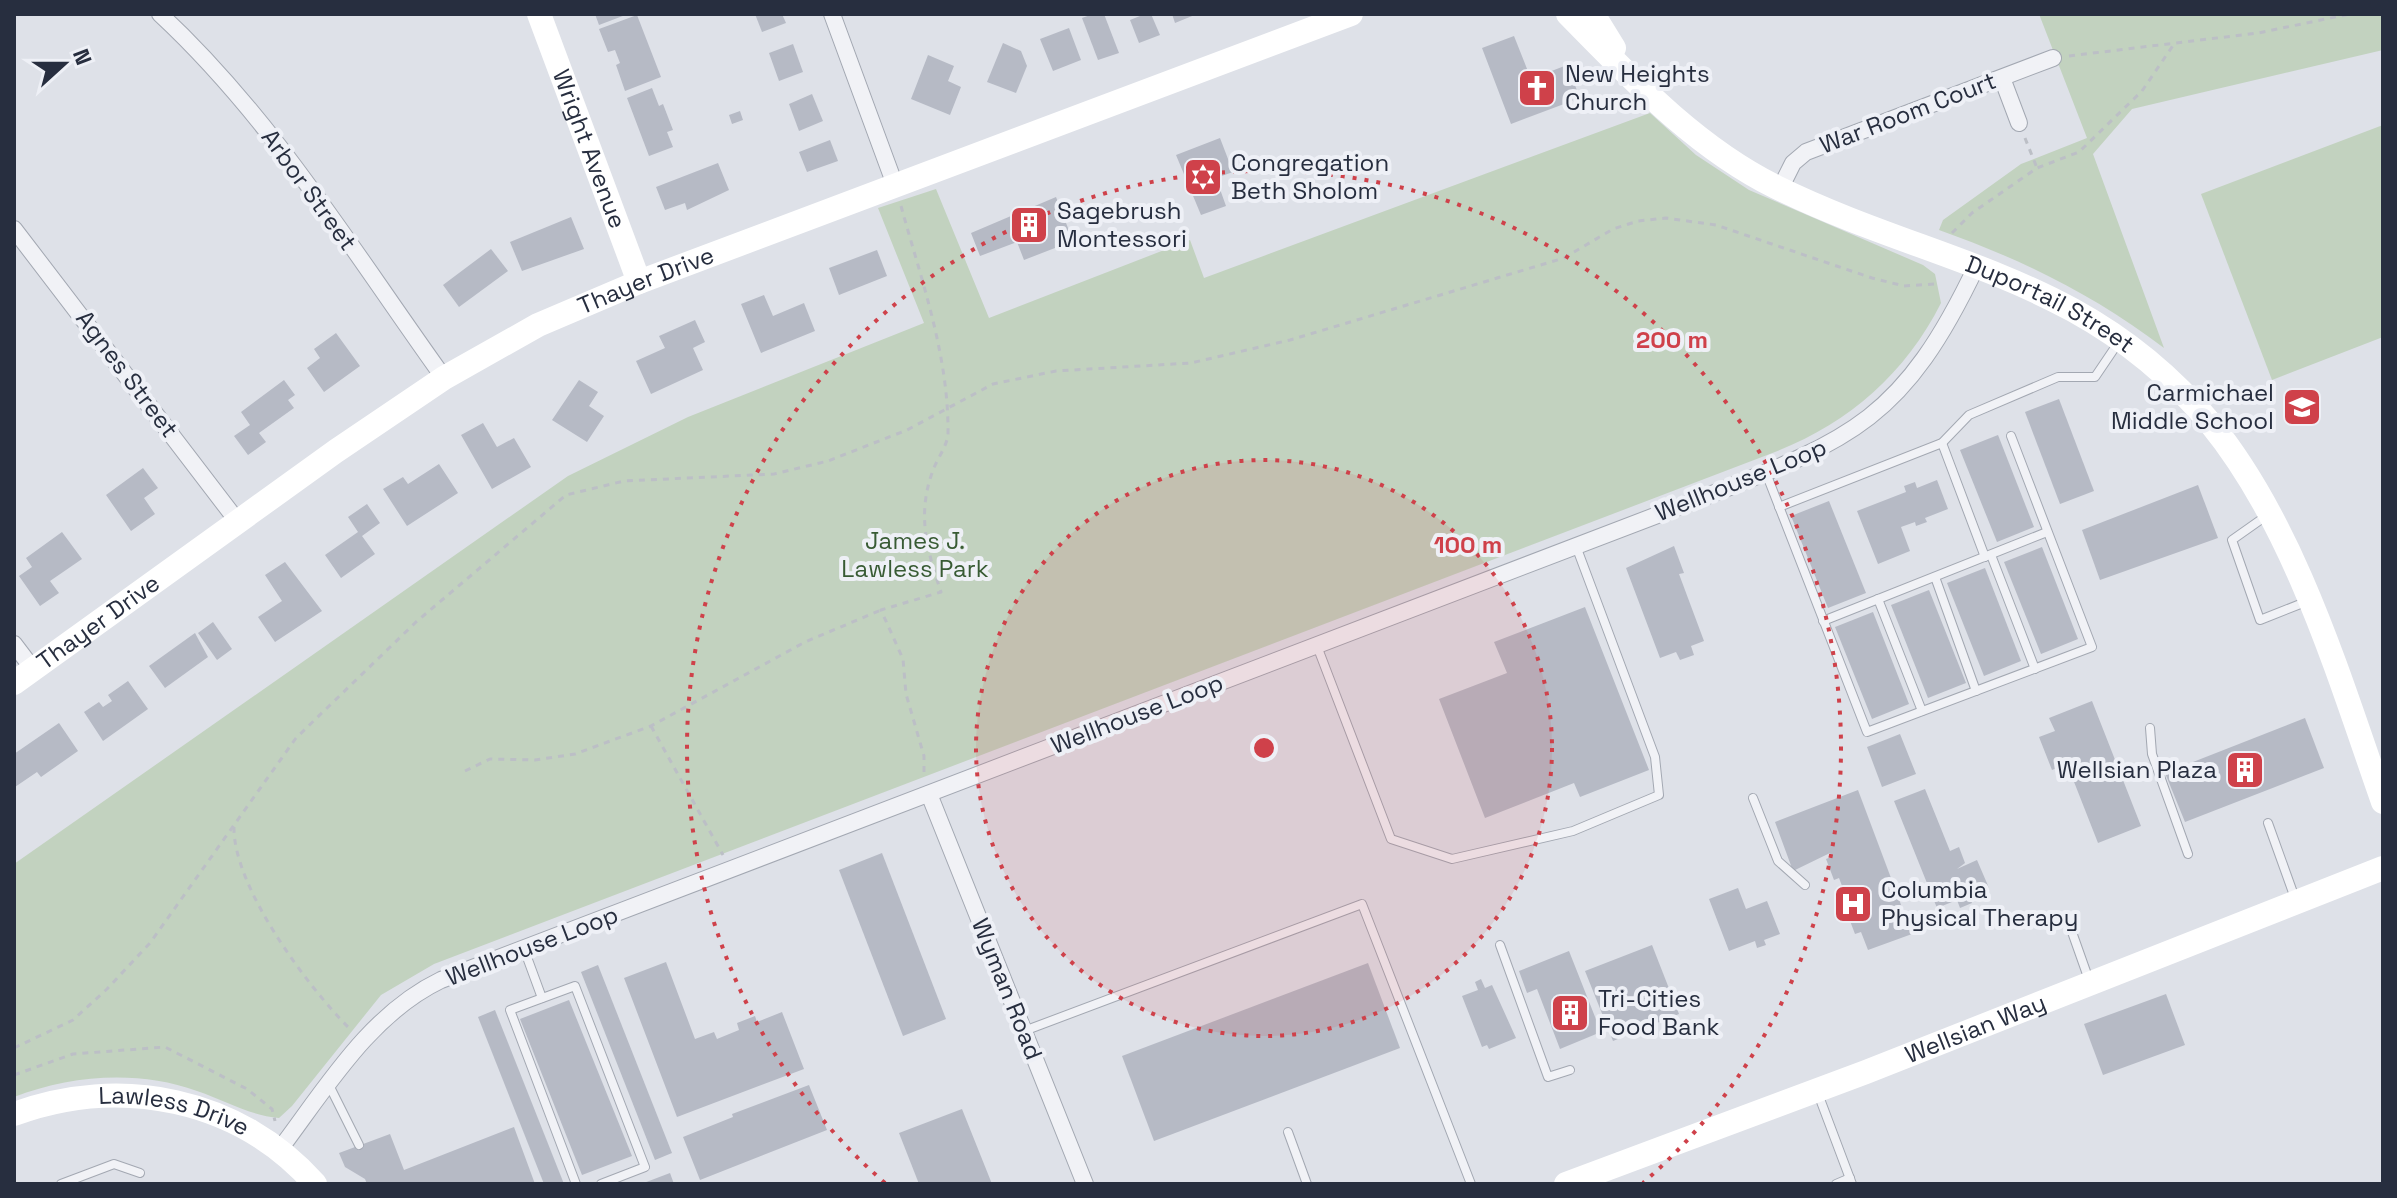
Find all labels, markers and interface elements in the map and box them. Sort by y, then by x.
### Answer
north arrow [24,24,104,104]
text: N [67,45,98,69]
place label: New Heights Church [1565,58,1710,117]
street label: Wright Avenue [546,65,634,233]
street label: War Room Court [1815,65,2000,160]
church icon: New Heights Church [1516,67,1558,109]
street label: Arbor Street [255,123,364,257]
place label: Congregation Beth Sholom [1231,147,1389,206]
synagogue icon: Congregation Beth Sholom [1182,156,1224,198]
place label: Sagebrush Montessori [1057,195,1187,254]
building icon: Sagebrush Montessori [1008,204,1050,246]
street label: Thayer Drive [573,239,718,321]
street label: Duportail Street [1961,248,2141,360]
street label: Agnes Street [69,304,185,444]
text: 200 m [1636,324,1708,355]
place label: Carmichael Middle School [2111,377,2274,436]
school or university icon: Carmichael Middle School [2281,386,2323,428]
street label: Wellhouse Loop [1651,431,1831,528]
park label: James J. Lawless Park [841,525,989,584]
text: 100 m [1434,529,1502,560]
street label: Thayer Drive [31,567,166,676]
street label: Wellhouse Loop [1046,666,1227,761]
centre of rings [1250,734,1278,762]
building icon: Wellsian Plaza [2224,749,2266,791]
place label: Wellsian Plaza [2057,754,2217,785]
place label: Columbia Physical Therapy [1881,874,2078,933]
hospital icon: Columbia Physical Therapy [1832,883,1874,925]
street label: Wellhouse Loop [441,898,622,993]
street label: Wyman Road [965,914,1050,1064]
place label: Tri-Cities Food Bank [1598,983,1719,1042]
street label: Wellsian Way [1901,987,2050,1070]
building icon: Tri-Cities Food Bank [1549,992,1591,1034]
street label: Lawless Drive [98,1080,255,1143]

